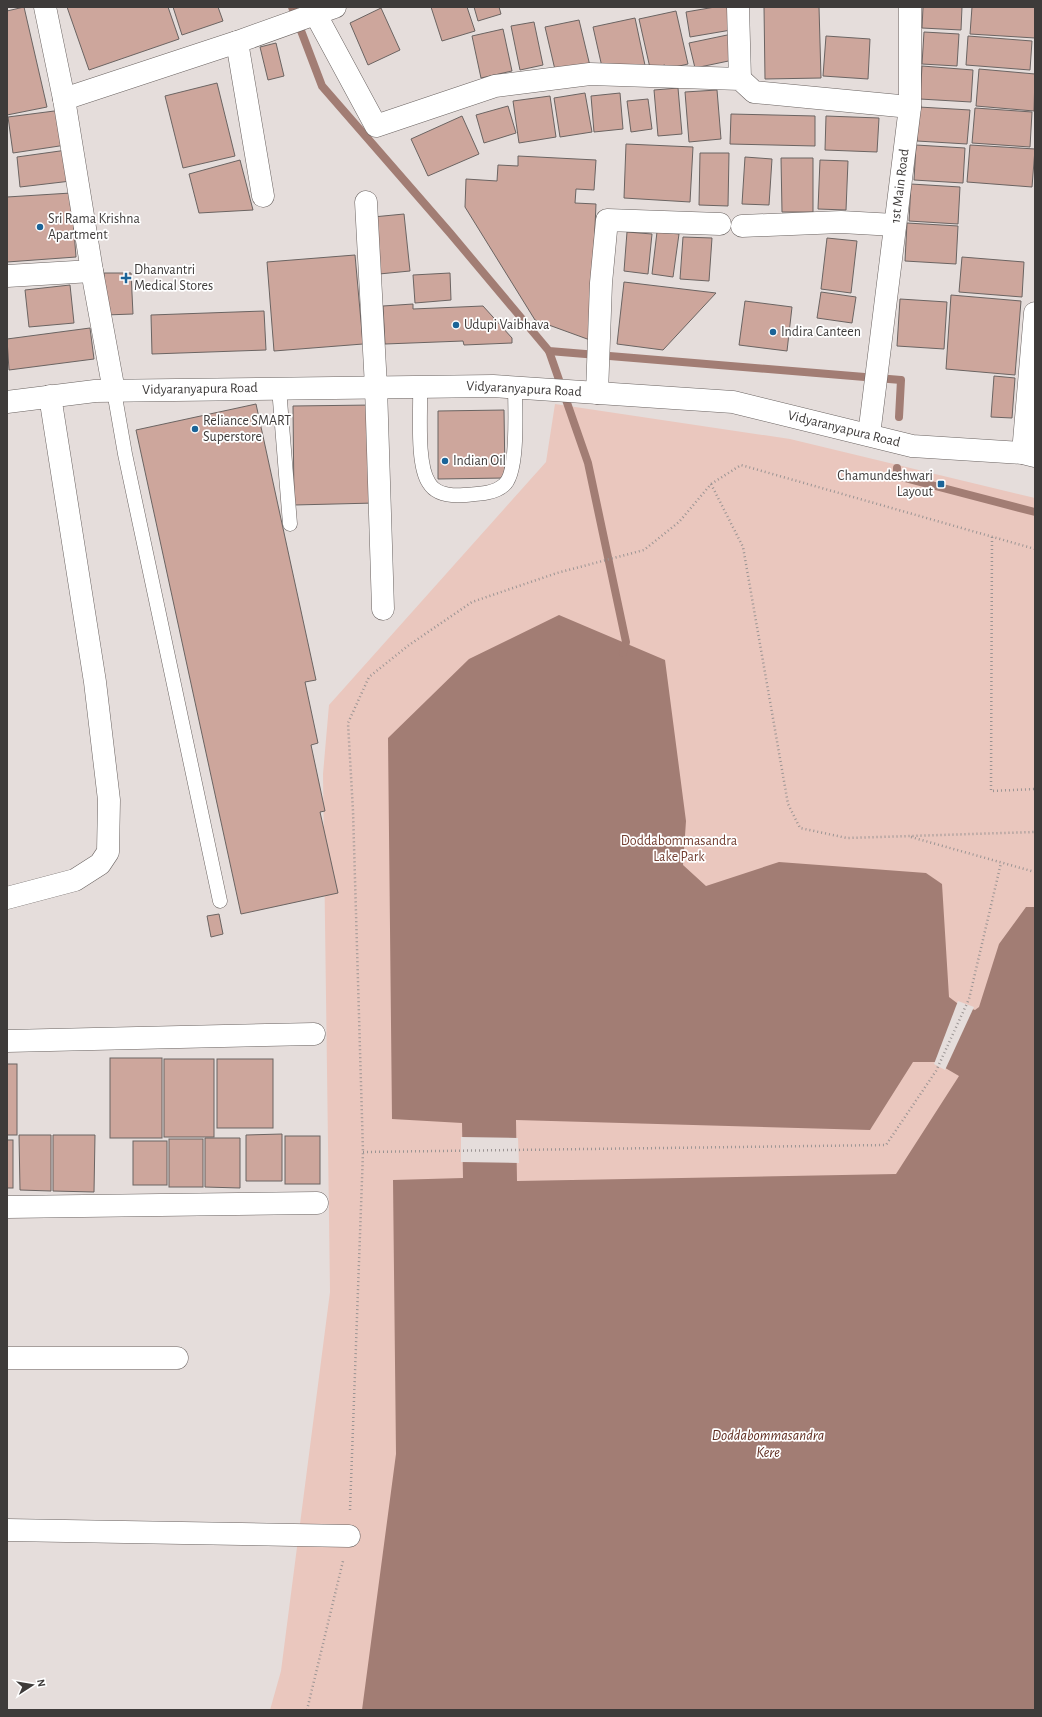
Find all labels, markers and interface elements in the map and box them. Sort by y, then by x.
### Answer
street label: 1st Main Road [888,148,912,224]
place label: Sri Rama Krishna Apartment [48,212,140,242]
marker: Sri Rama Krishna Apartment [35,222,45,232]
place label: Dhanvantri Medical Stores [134,263,213,293]
marker: Dhanvantri Medical Stores [121,273,131,283]
place label: Udupi Vaibhava [464,318,550,332]
marker: Udupi Vaibhava [451,320,461,330]
place label: Indira Canteen [781,325,861,339]
marker: Indira Canteen [768,327,778,337]
street label: Vidyaranyapura Road [466,379,582,399]
street label: Vidyaranyapura Road [142,381,258,397]
street label: Vidyaranyapura Road [786,408,902,450]
place label: Reliance SMART Superstore [203,414,291,444]
marker: Reliance SMART Superstore [190,424,200,434]
place label: Indian Oil [453,454,506,468]
marker: Indian Oil [440,456,450,466]
place label: Chamundeshwari Layout [837,469,934,499]
marker: Chamundeshwari Layout [936,479,946,489]
park label: Doddabommasandra Lake Park [621,834,738,864]
water label: Doddabommasandra Kere [712,1428,824,1460]
north arrow [12,1665,52,1705]
text: N [35,1678,47,1688]

